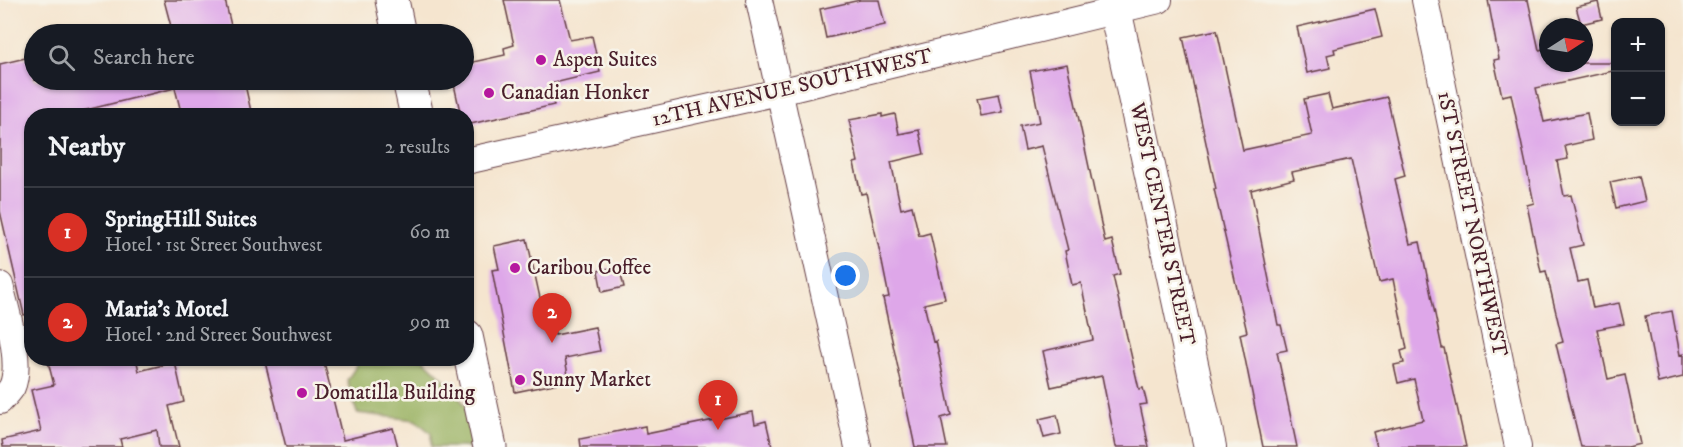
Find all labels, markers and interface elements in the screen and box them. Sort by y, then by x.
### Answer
north arrow [1539,18,1593,72]
map controls [1611,18,1665,126]
button: + [1611,18,1665,72]
search box [24,24,474,90]
icon: search [45,41,78,74]
street label: 12TH AVENUE SOUTHWEST [650,43,935,133]
text: Search here [93,44,195,71]
place label: Aspen Suites [553,47,657,73]
marker: Aspen Suites [534,53,548,67]
button: − [1611,72,1665,126]
place label: Canadian Honker [501,80,649,106]
marker: Canadian Honker [482,86,496,100]
street label: 1ST STREET NORTHWEST [1431,89,1513,359]
street label: WEST CENTER STREET [1123,99,1200,348]
text: Nearby [48,131,125,164]
text: 2 results [385,135,450,160]
text: SpringHill Suites [105,206,257,233]
text: 1 [64,220,71,245]
text: 60 m [410,220,450,245]
text: Hotel · 1st Street Southwest [105,233,322,258]
place label: Caribou Coffee [527,255,651,281]
marker: Caribou Coffee [508,261,522,275]
your location [831,261,860,290]
pin: 2 [532,294,572,343]
text: Maria's Motel [105,296,228,323]
text: 2 [63,310,72,335]
text: 90 m [410,310,450,335]
text: Hotel · 2nd Street Southwest [105,323,332,348]
place label: Sunny Market [532,367,651,393]
marker: Sunny Market [513,373,527,387]
place label: Domatilla Building [314,380,476,406]
pin: 1 [698,380,738,430]
marker: Domatilla Building [295,386,309,400]

